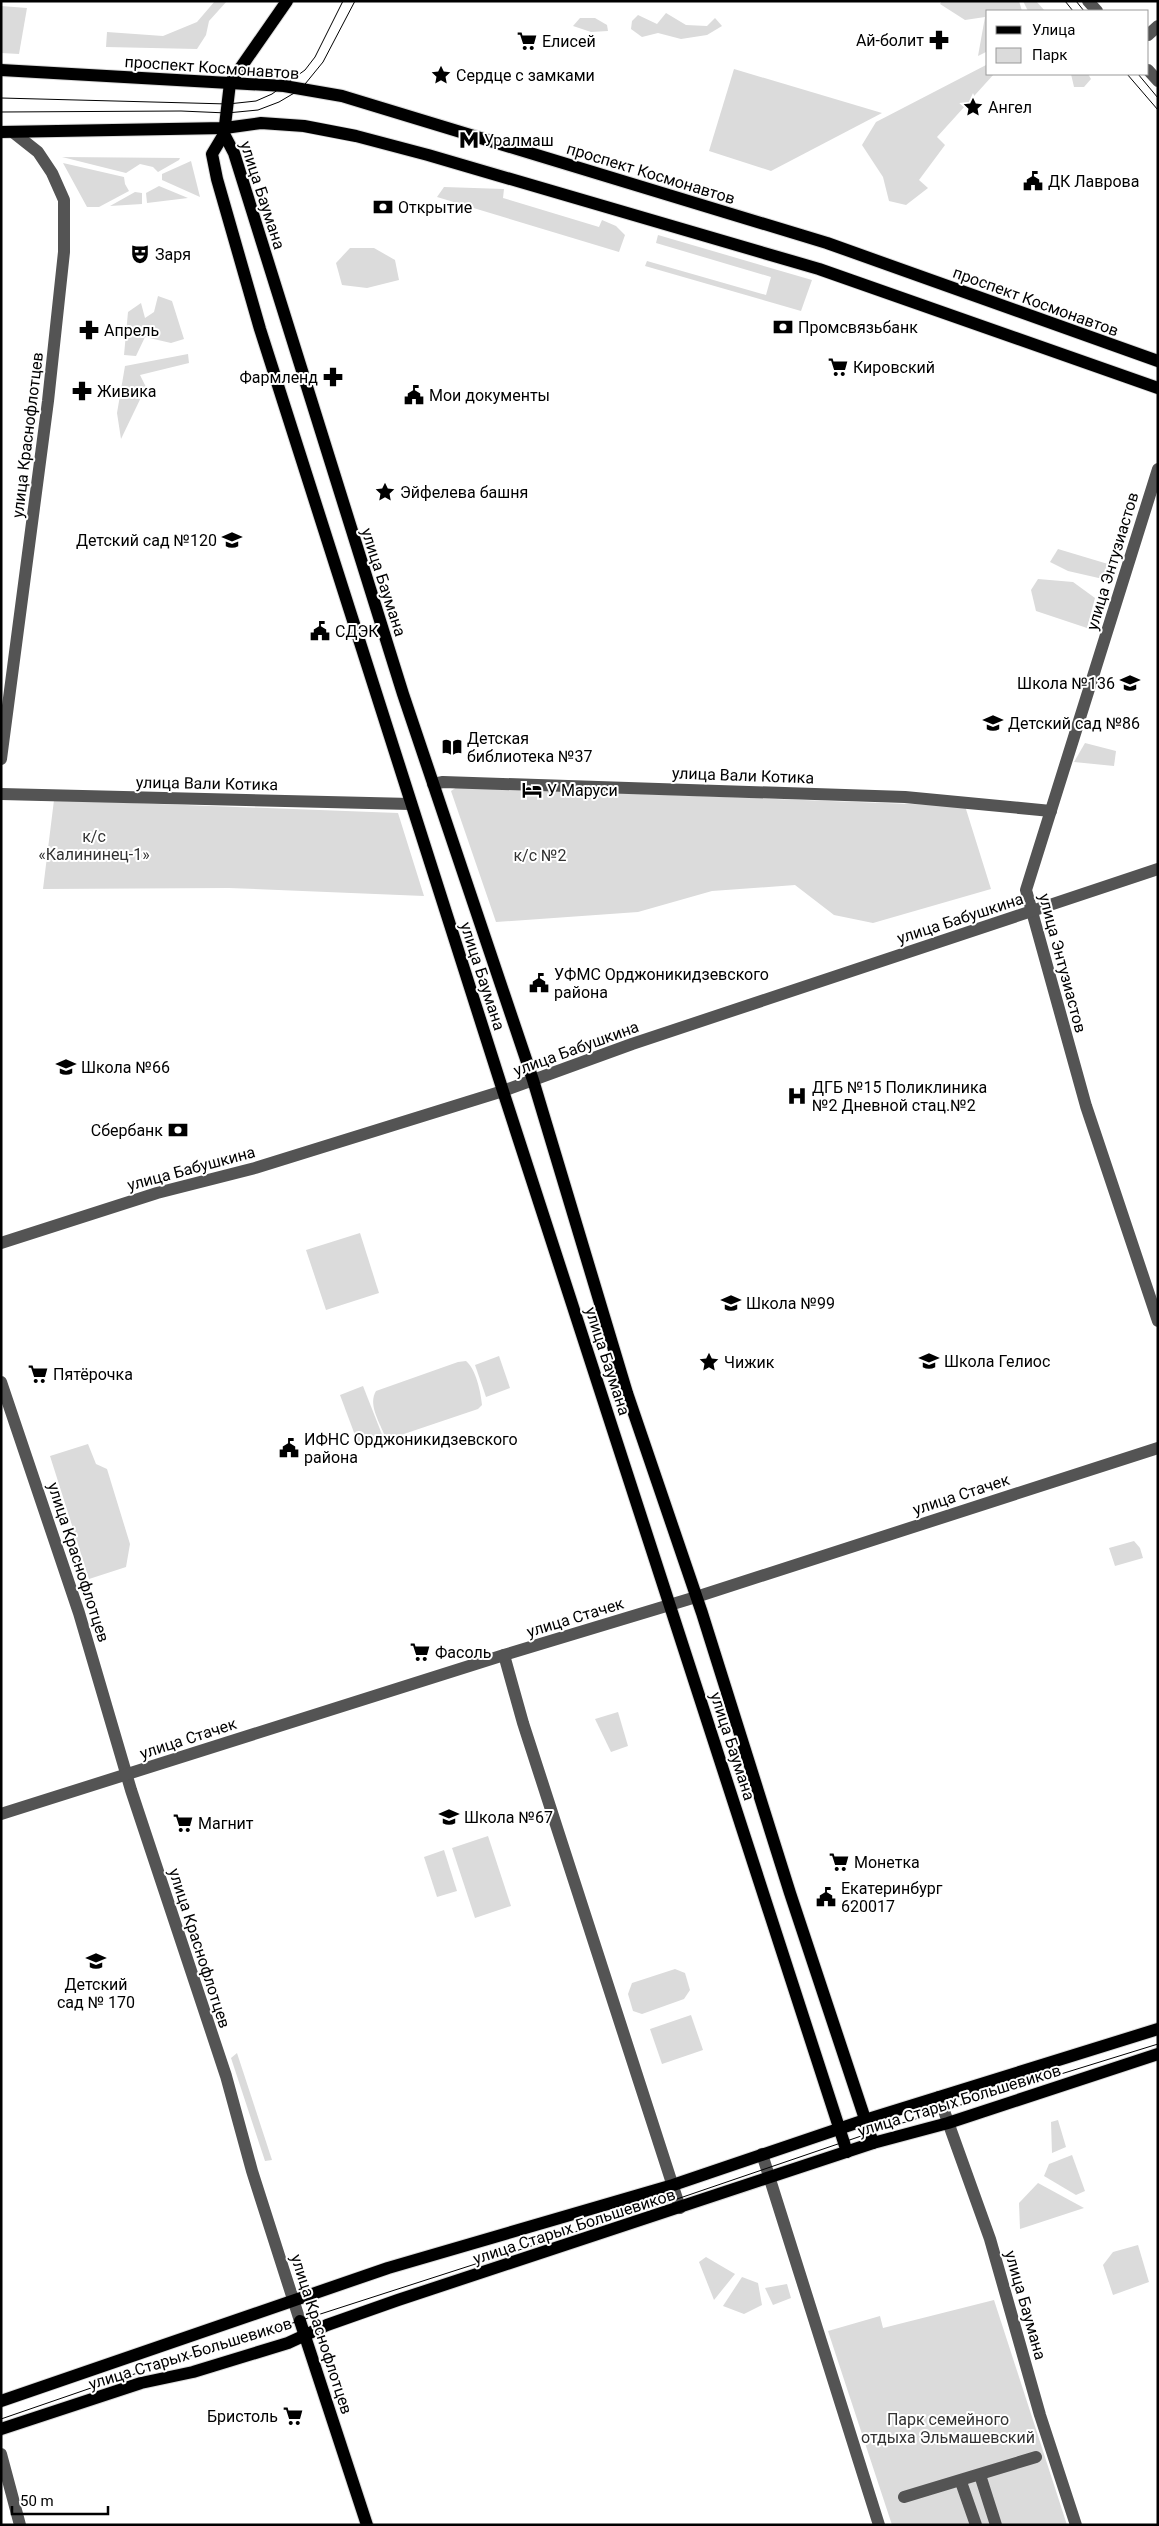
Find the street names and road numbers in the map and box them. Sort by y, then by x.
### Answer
street label: проспект Космонавтов [124,52,300,83]
street label: улица Баумана [236,139,289,252]
street label: проспект Космонавтов [564,139,737,208]
street label: проспект Космонавтов [950,263,1121,340]
street label: улица Краснофлотцев [8,351,47,519]
street label: улица Энтузиастов [1082,490,1143,632]
street label: улица Баумана [357,526,410,639]
street label: улица Вали Котика [672,764,814,787]
street label: улица Вали Котика [136,773,278,794]
street label: улица Бабушкина [895,889,1026,948]
street label: улица Энтузиастов [1035,891,1090,1035]
street label: улица Баумана [456,920,509,1033]
street label: улица Бабушкина [511,1017,641,1080]
street label: улица Бабушкина [125,1142,257,1195]
street label: улица Баумана [581,1305,634,1418]
street label: улица Стачек [910,1470,1012,1519]
street label: улица Краснофлотцев [44,1480,113,1644]
street label: улица Стачек [524,1594,626,1641]
street label: улица Баумана [706,1690,759,1803]
street label: улица Стачек [137,1714,239,1763]
street label: улица Краснофлотцев [165,1866,234,2030]
street label: улица Старых Большевиков [855,2060,1063,2140]
street label: улица Старых Большевиков [471,2185,678,2268]
street label: улица Баумана [1001,2248,1050,2362]
street label: улица Краснофлотцев [287,2252,356,2416]
street label: улица Старых Большевиков [86,2313,294,2393]

